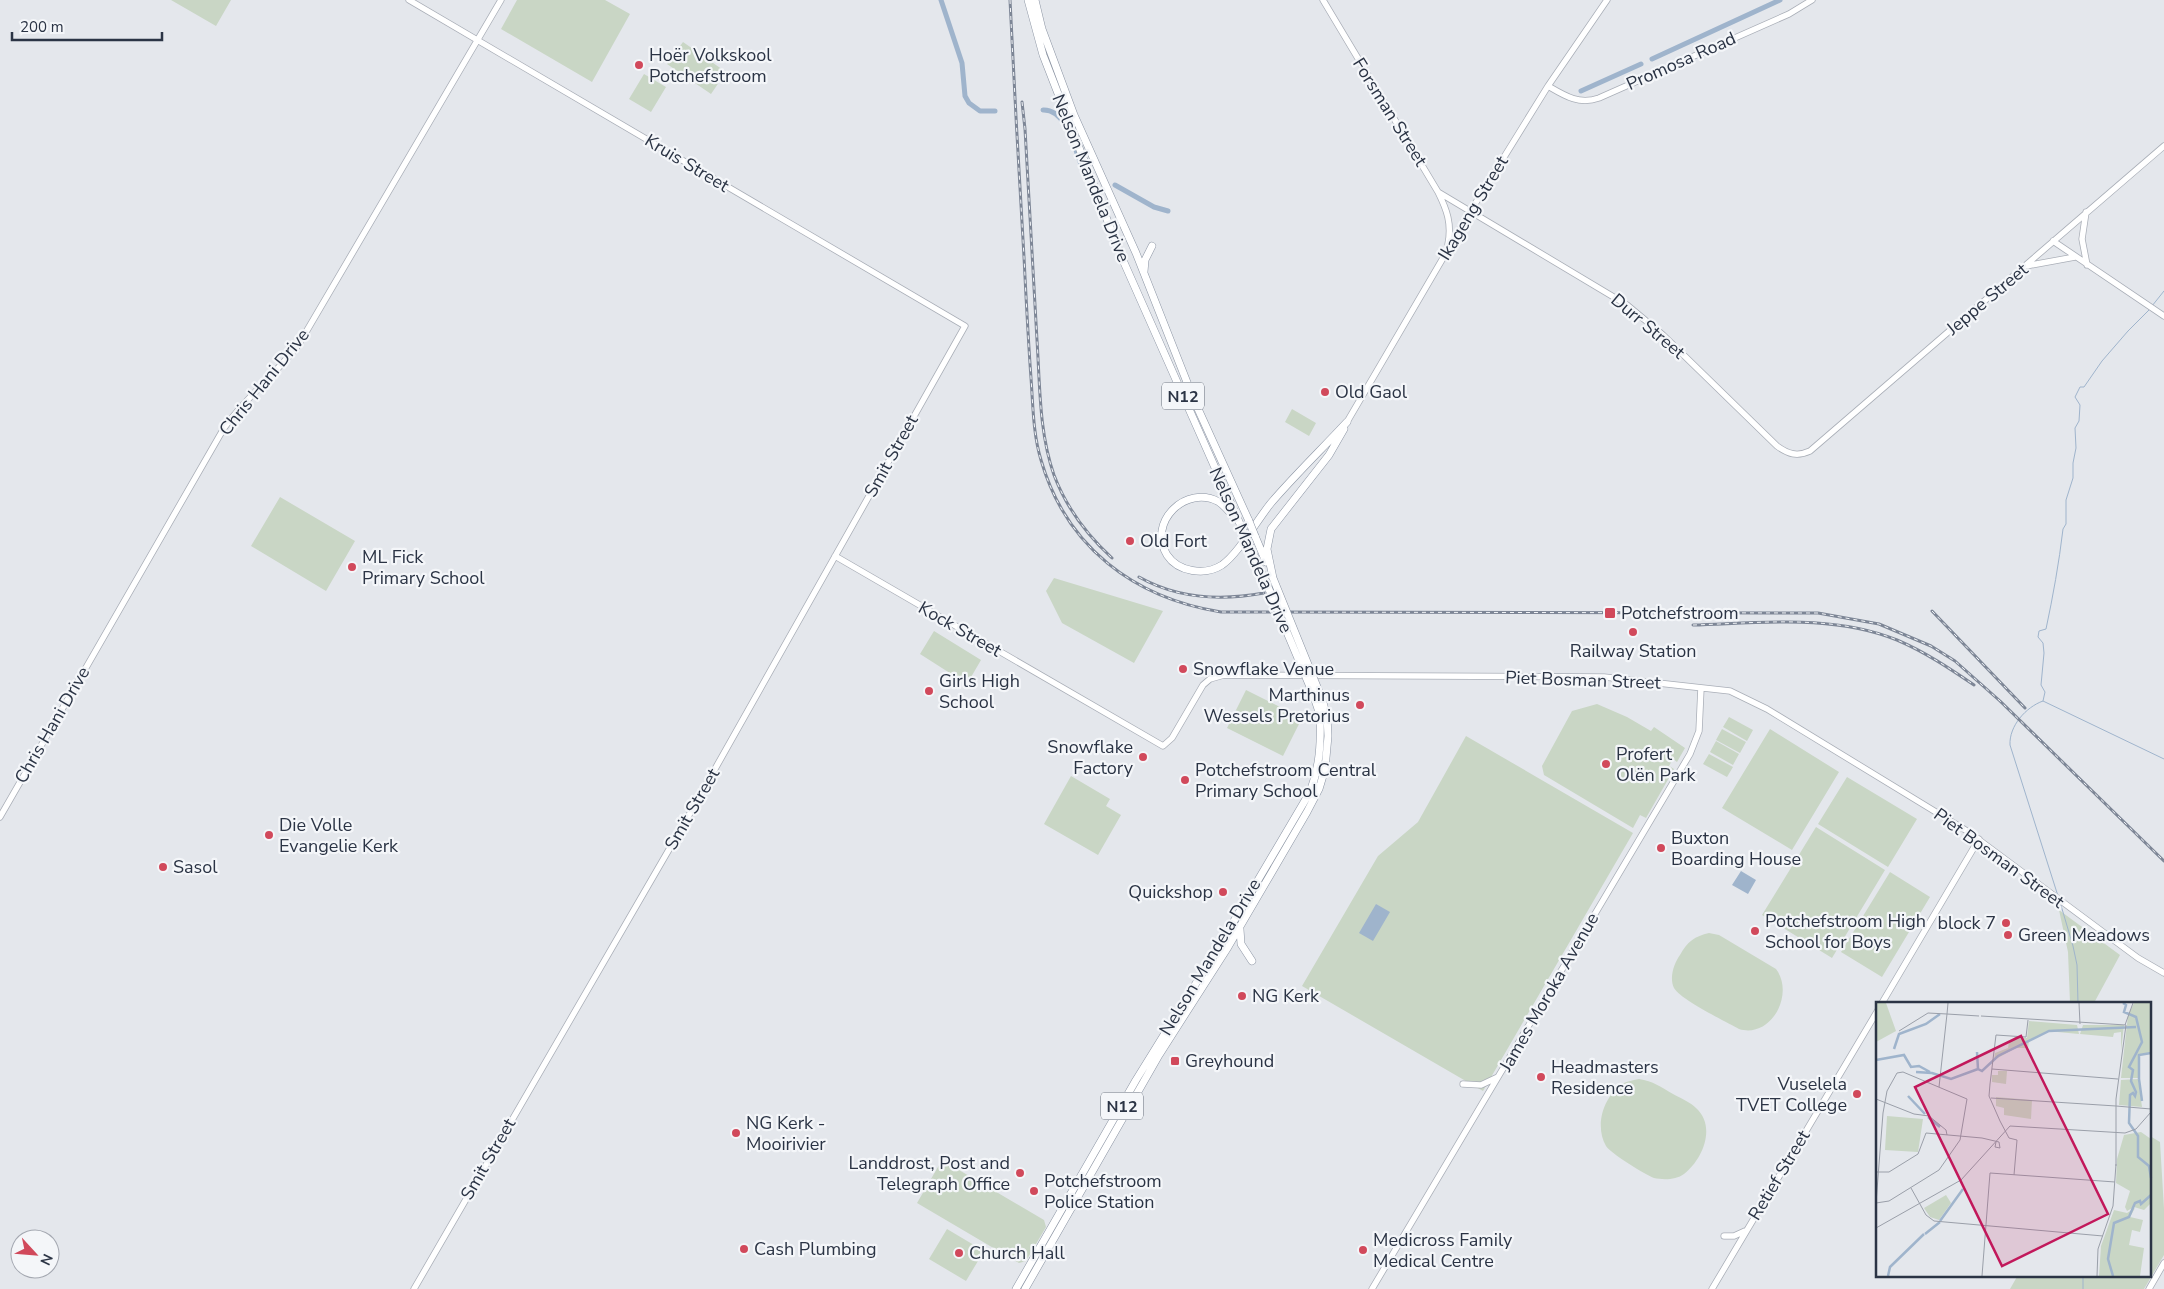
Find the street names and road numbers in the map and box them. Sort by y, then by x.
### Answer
street label: Promosa Road [1622,26,1740,96]
street label: Forsman Street [1347,53,1433,171]
street label: Nelson Mandela Drive [1046,90,1136,266]
street label: Kruis Street [640,128,734,198]
street label: Ikageng Street [1432,151,1514,265]
street label: Jeppe Street [1940,257,2033,341]
street label: Durr Street [1606,288,1691,365]
street label: Chris Hani Drive [213,323,315,441]
road number: N12 [1162,382,1204,410]
street label: Smit Street [859,410,924,501]
street label: Nelson Mandela Drive [1204,463,1298,637]
street label: Kock Street [914,596,1006,663]
street label: Chris Hani Drive [9,662,95,788]
street label: Piet Bosman Street [1505,665,1662,695]
street label: Smit Street [659,763,725,854]
street label: Piet Bosman Street [1929,802,2070,914]
street label: Nelson Mandela Drive [1154,874,1266,1040]
street label: James Moroka Avenue [1493,908,1604,1077]
road number: N12 [1101,1092,1143,1120]
street label: Smit Street [455,1113,521,1204]
street label: Retief Street [1743,1125,1816,1225]

